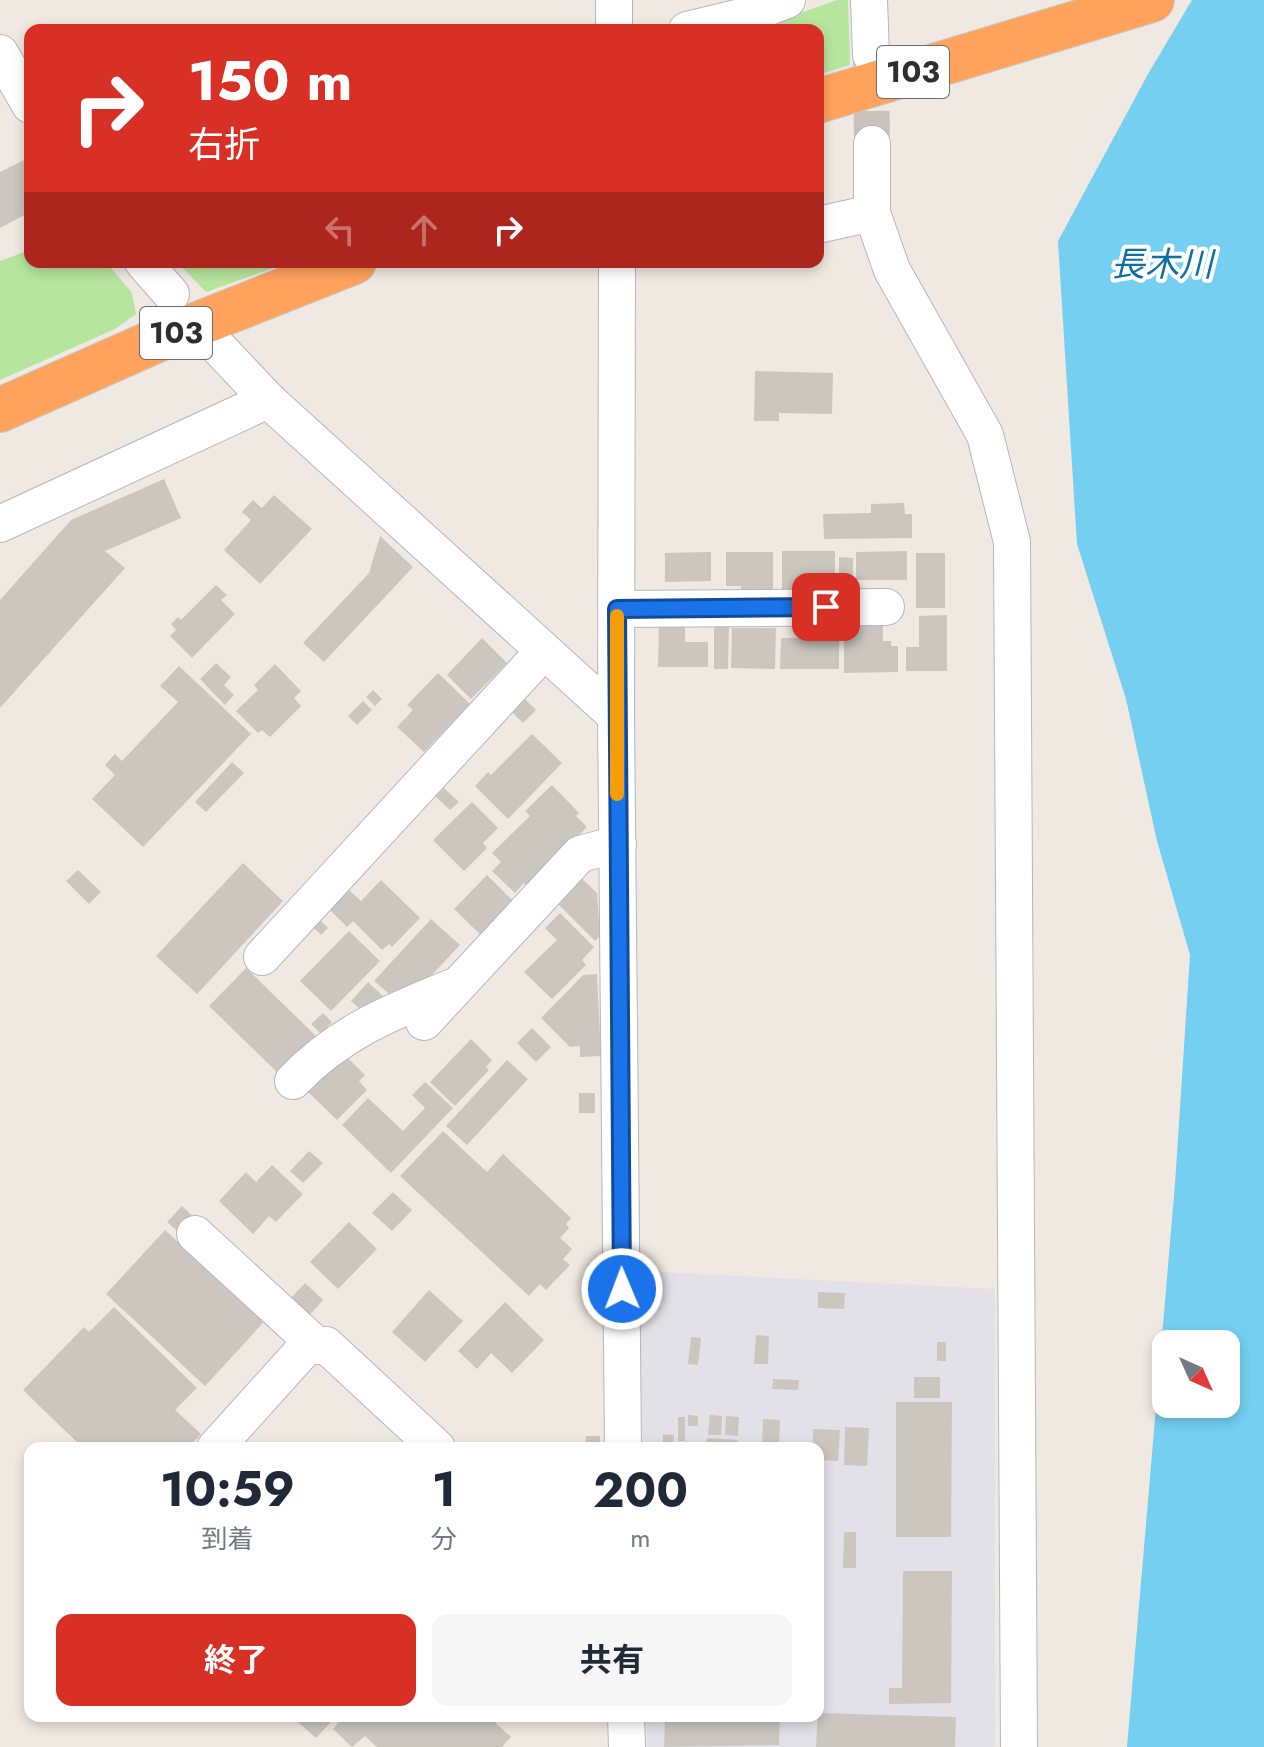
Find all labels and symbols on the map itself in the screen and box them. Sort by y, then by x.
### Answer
road number: 103 [877,46,949,98]
water label: 長木川 [1111,240,1216,289]
road number: 103 [140,307,212,359]
pin [792,573,860,641]
position arrow [580,1247,664,1331]
north arrow [1152,1330,1240,1418]

